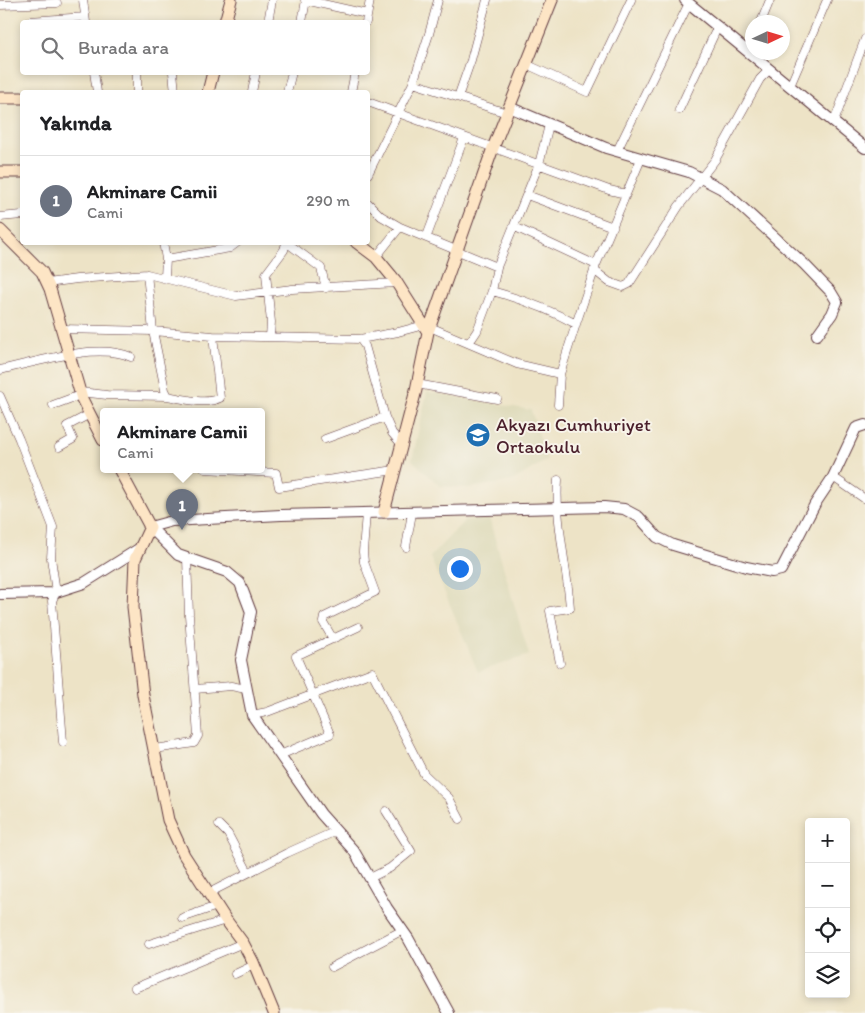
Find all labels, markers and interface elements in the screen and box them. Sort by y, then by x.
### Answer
north arrow [745,15,790,60]
search box [20,20,370,75]
icon: search [38,34,66,62]
text: Burada ara [78,36,169,59]
text: Yakında [40,110,112,135]
text: Akminare Camii [87,180,217,203]
text: 1 [52,191,60,210]
text: 290 m [306,191,350,210]
text: Cami [87,203,123,222]
popup [100,408,265,473]
place label: Akyazı Cumhuriyet Ortaokulu [496,413,651,458]
text: Akminare Camii [117,420,248,443]
school or university icon: Akyazı Cumhuriyet Ortaokulu [465,422,491,448]
text: Cami [117,443,154,462]
pin: 1 [166,489,198,530]
your location [447,556,473,582]
map controls [805,818,850,998]
button: + [805,818,850,863]
button: − [805,863,850,908]
button: locate [805,908,850,953]
button: layers [805,953,850,998]

